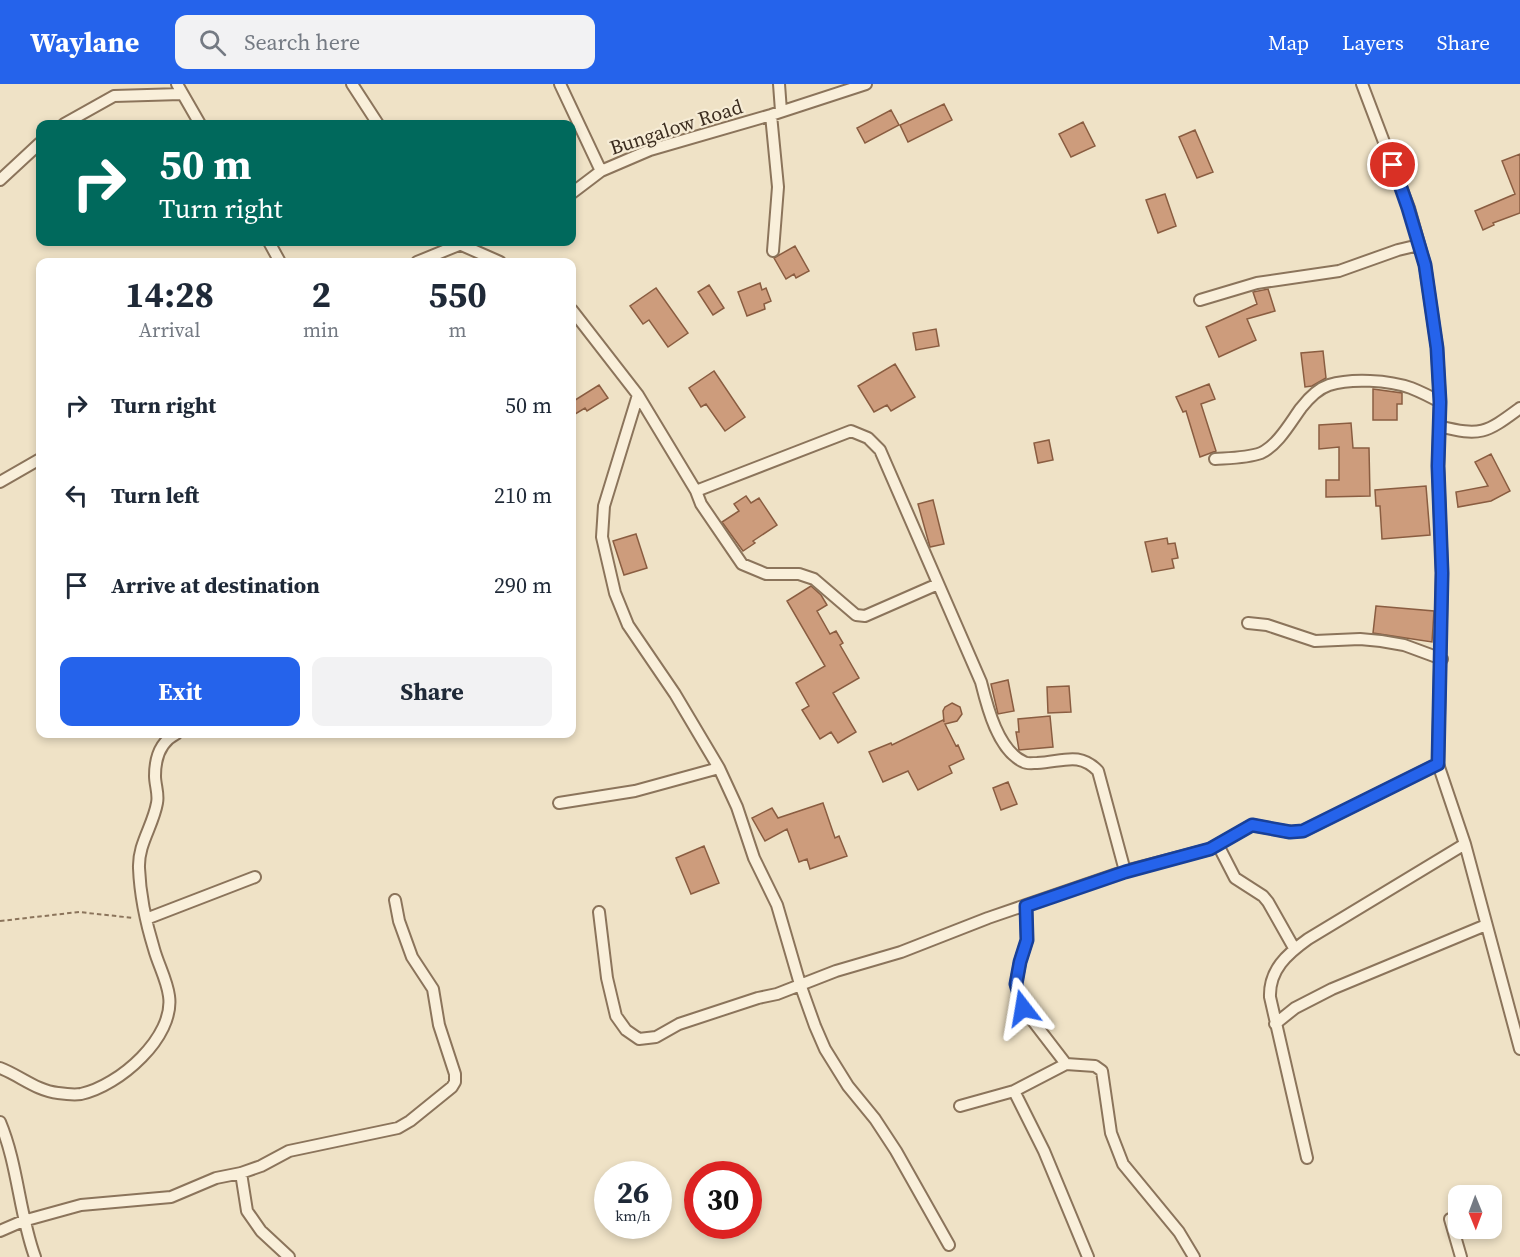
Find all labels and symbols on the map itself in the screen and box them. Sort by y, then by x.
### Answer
street label: Bungalow Road [606,92,747,162]
pin [1367,139,1418,190]
position arrow [991,976,1055,1040]
speed limit sign: 30 [684,1161,762,1239]
north arrow [1448,1185,1502,1239]

